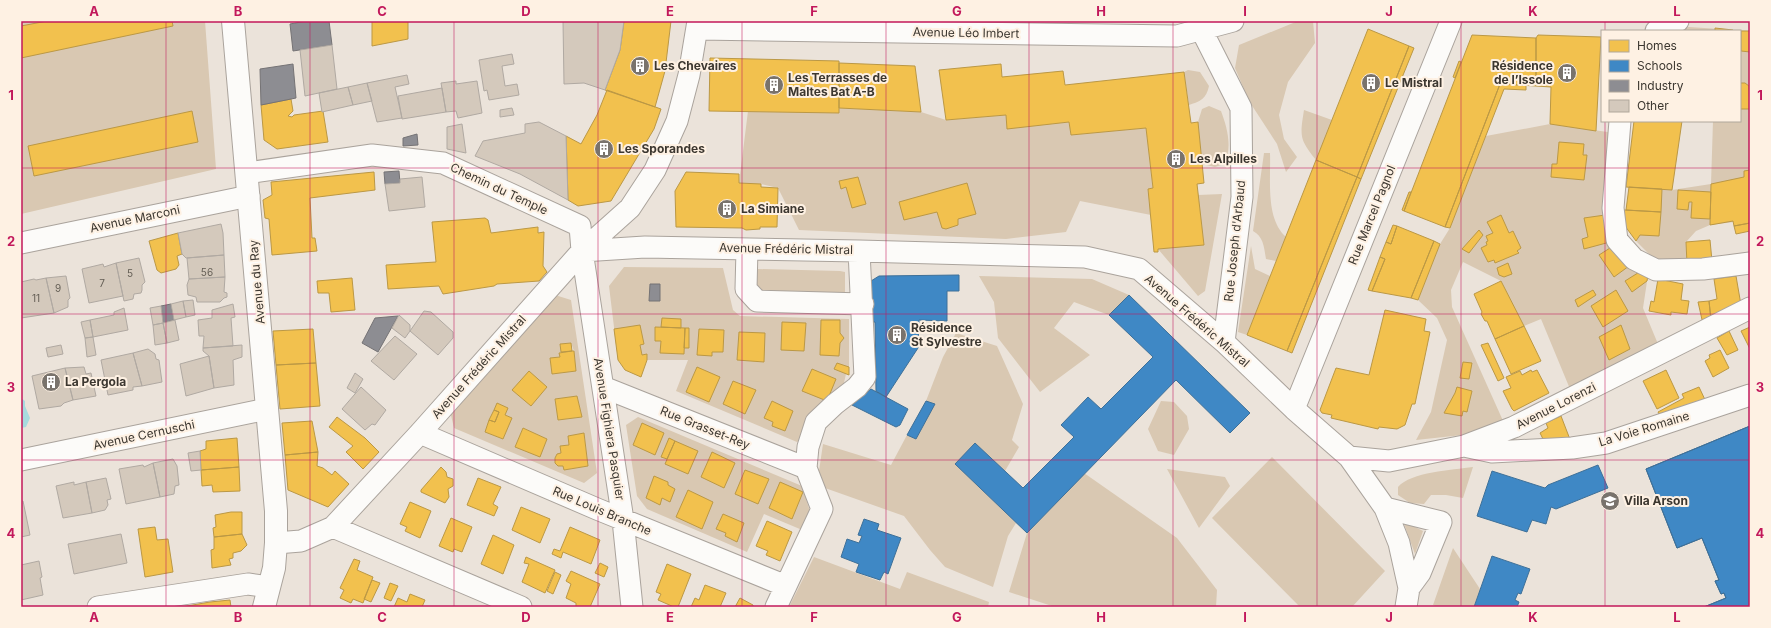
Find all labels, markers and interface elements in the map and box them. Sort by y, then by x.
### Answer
text: A [89,3,99,19]
text: B [234,3,243,19]
text: C [377,3,387,19]
text: D [521,3,531,19]
text: E [666,3,674,19]
text: F [810,3,818,19]
text: G [952,3,962,19]
text: H [1096,3,1106,19]
text: I [1243,3,1247,19]
text: J [1385,3,1393,19]
text: K [1528,3,1538,19]
text: L [1673,3,1681,19]
street label: Avenue Léo Imbert [913,24,1019,41]
legend [1601,30,1741,122]
text: Homes [1637,38,1677,53]
building icon: Les Chevaires [629,55,651,77]
place label: Les Chevaires [654,58,737,73]
place label: Résidence de l’Issole [1492,58,1553,87]
text: Schools [1637,58,1682,73]
building icon: Résidence de l’Issole [1556,62,1578,84]
place label: Les Terrasses de Maltes Bat A-B [788,70,887,99]
building icon: Le Mistral [1360,72,1382,94]
building icon: Les Terrasses de Maltes Bat A-B [763,74,785,96]
place label: Le Mistral [1385,75,1442,90]
text: Industry [1637,78,1684,93]
text: 1 [8,87,14,103]
text: 1 [1757,87,1763,103]
text: Other [1637,98,1669,113]
building icon: Les Sporandes [593,138,615,160]
place label: Les Sporandes [618,141,705,156]
building icon: Les Alpilles [1165,148,1187,170]
place label: Les Alpilles [1190,151,1257,166]
street label: Chemin du Temple [448,159,550,218]
street label: Rue Marcel Pagnol [1345,163,1398,267]
street label: Rue Joseph d'Arbaud [1221,179,1248,302]
building icon: La Simiane [716,198,738,220]
place label: La Simiane [741,201,805,216]
street label: Avenue Marconi [89,202,181,235]
text: 2 [7,233,15,249]
text: 2 [1756,233,1764,249]
street label: Avenue du Ray [245,239,268,325]
street label: Avenue Frédéric Mistral [719,240,853,257]
house number: 56 [201,266,213,278]
house number: 5 [127,267,133,279]
street label: Avenue Frédéric Mistral [1142,271,1253,370]
house number: 7 [99,277,105,289]
house number: 9 [55,282,61,294]
house number: 11 [32,292,40,304]
street label: Avenue Frédéric Mistral [428,312,529,421]
place label: Résidence St Sylvestre [911,320,982,349]
building icon: Résidence St Sylvestre [886,324,908,346]
street label: Avenue Fighiera Pasquier [591,357,628,502]
building icon: La Pergola [40,371,62,393]
place label: La Pergola [65,374,126,389]
text: 3 [7,379,15,395]
street label: Avenue Lorenzi [1513,379,1598,432]
text: 3 [1756,379,1764,395]
street label: Rue Grasset-Rey [658,403,752,452]
street label: La Voie Romaine [1597,408,1691,449]
street label: Avenue Cernuschi [92,416,196,453]
street label: Rue Louis Branche [550,483,654,538]
school or university icon: Villa Arson [1599,490,1621,512]
place label: Villa Arson [1624,493,1688,508]
text: 4 [7,525,16,541]
text: 4 [1756,525,1765,541]
text: A [89,609,99,625]
text: B [234,609,243,625]
text: C [377,609,387,625]
text: D [521,609,531,625]
text: E [666,609,674,625]
text: F [810,609,818,625]
text: G [952,609,962,625]
text: H [1096,609,1106,625]
text: I [1243,609,1247,625]
text: J [1385,609,1393,625]
text: K [1528,609,1538,625]
text: L [1673,609,1681,625]

